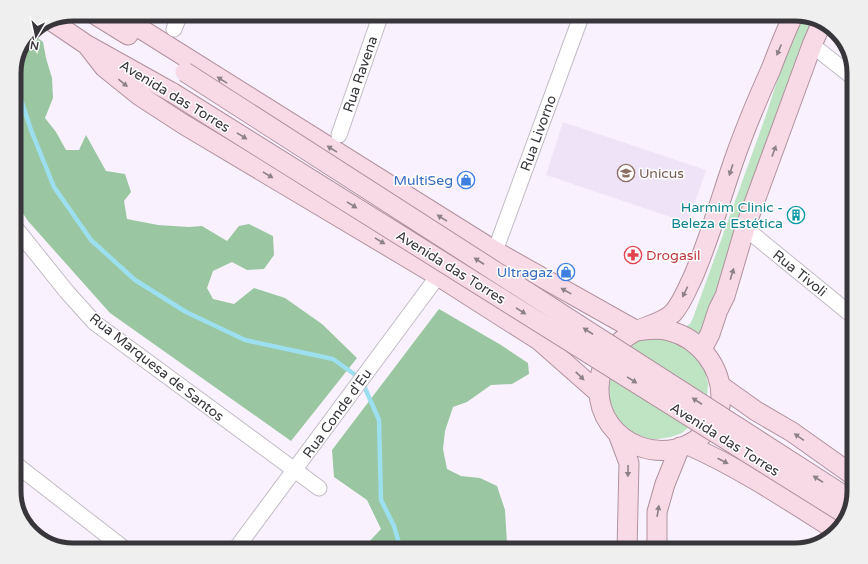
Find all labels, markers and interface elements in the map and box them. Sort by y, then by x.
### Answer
north arrow [16,16,56,56]
street label: Rua Ravena [340,34,381,114]
text: N [29,38,40,52]
one-way arrow [776,44,782,55]
street label: Avenida das Torres [116,57,233,136]
one-way arrow [217,76,227,84]
one-way arrow [118,78,129,87]
street label: Rua Livorno [517,93,560,174]
one-way arrow [237,132,247,140]
one-way arrow [771,144,777,156]
one-way arrow [327,145,337,153]
school or university icon: Unicus [616,163,636,183]
place label: Unicus [639,165,684,182]
one-way arrow [727,165,733,177]
shop icon: MultiSeg [456,170,476,190]
one-way arrow [263,171,273,179]
place label: MultiSeg [394,172,453,189]
place label: Harmim Clinic - Beleza e Estética [671,199,783,232]
one-way arrow [347,201,357,209]
building icon: Harmim Clinic - Beleza e Estética [786,205,806,225]
one-way arrow [436,215,448,222]
street label: Avenida das Torres [393,227,509,308]
one-way arrow [374,238,386,245]
pharmacy icon: Drogasil [623,245,643,265]
street label: Rua Tivoli [769,246,830,300]
place label: Drogasil [646,247,700,264]
one-way arrow [473,257,484,265]
shop icon: Ultragaz [556,262,576,282]
place label: Ultragaz [497,264,553,281]
one-way arrow [729,267,735,279]
one-way arrow [682,286,689,298]
one-way arrow [560,288,572,295]
one-way arrow [516,308,527,315]
street label: Rua Marquesa de Santos [86,310,227,425]
one-way arrow [583,327,593,335]
street label: Rua Conde d'Eu [299,365,375,461]
one-way arrow [575,372,585,381]
one-way arrow [626,377,638,384]
one-way arrow [691,398,703,405]
street label: Avenida das Torres [667,399,783,480]
one-way arrow [794,433,804,441]
one-way arrow [717,458,729,464]
one-way arrow [625,465,632,477]
one-way arrow [812,476,824,483]
one-way arrow [655,505,661,517]

